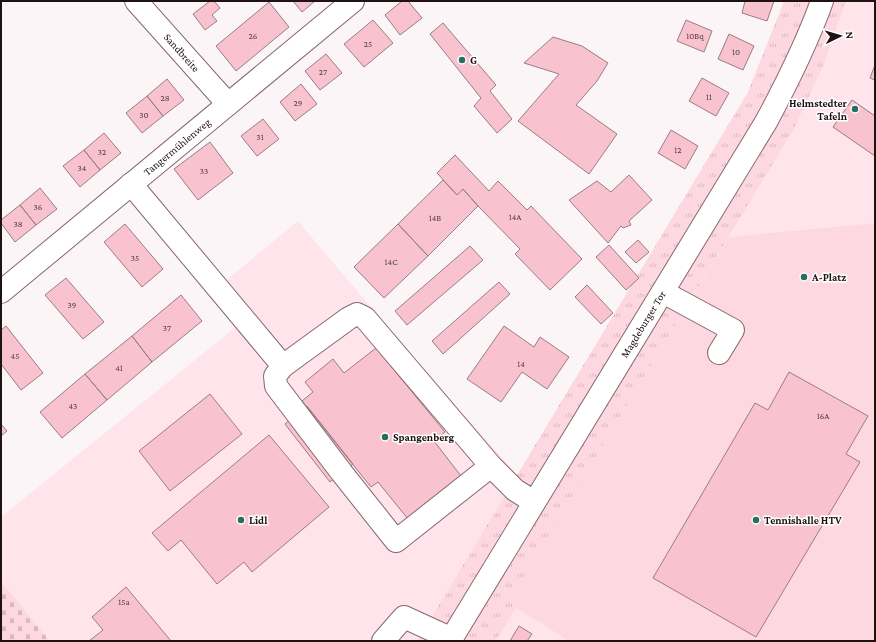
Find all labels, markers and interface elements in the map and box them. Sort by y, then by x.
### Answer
north arrow [820,16,860,56]
street label: Sandbreite [162,31,202,74]
house number: 26 [249,31,258,41]
house number: 10Bq [686,31,704,41]
text: N [844,31,856,40]
house number: 25 [364,39,372,49]
house number: 10 [732,47,740,57]
place label: G [470,54,477,66]
marker: G [457,55,467,65]
house number: 27 [319,67,327,77]
house number: 11 [706,92,712,102]
house number: 28 [160,93,170,103]
place label: Helmstedter Tafeln [789,97,848,122]
house number: 29 [294,98,303,108]
marker: Helmstedter Tafeln [850,104,860,114]
house number: 30 [139,110,149,120]
street label: Tangermühlenweg [141,115,214,178]
house number: 31 [256,132,264,142]
house number: 12 [674,145,682,155]
house number: 32 [98,147,106,157]
house number: 34 [78,163,87,173]
house number: 33 [200,166,208,176]
house number: 36 [34,202,43,212]
house number: 14A [509,212,522,222]
house number: 14B [429,213,441,223]
house number: 38 [13,219,23,229]
house number: 35 [131,253,139,263]
house number: 14C [385,257,398,267]
place label: A-Platz [811,271,846,283]
marker: A-Platz [799,272,809,282]
street label: Magdeburger Tor [618,288,668,360]
house number: 39 [68,300,77,310]
house number: 37 [163,323,171,333]
house number: 45 [11,351,19,361]
house number: 14 [517,359,525,369]
house number: 41 [115,363,123,373]
house number: 43 [69,401,77,411]
house number: 16A [817,411,830,421]
place label: Spangenberg [393,431,454,443]
marker: Spangenberg [380,432,390,442]
place label: Lidl [249,514,268,526]
place label: Tennishalle HTV [764,514,842,526]
marker: Lidl [236,515,246,525]
marker: Tennishalle HTV [751,515,761,525]
house number: 15a [118,597,130,607]

